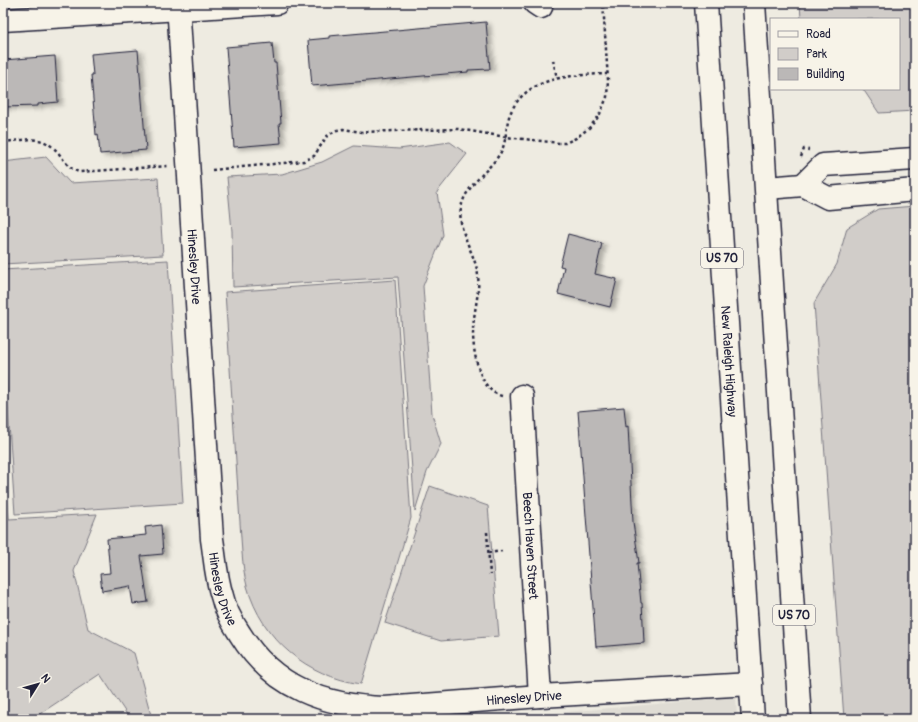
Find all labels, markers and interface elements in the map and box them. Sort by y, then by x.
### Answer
legend [770,18,900,90]
text: Road [806,27,831,42]
text: Park [806,47,827,62]
text: Building [806,67,845,82]
street label: Hinesley Drive [183,228,204,305]
road number: US 70 [701,248,743,268]
street label: New Raleigh Highway [717,305,740,418]
street label: Beech Haven Street [519,492,541,601]
street label: Hinesley Drive [205,551,240,629]
road number: US 70 [773,605,815,625]
north arrow [18,664,58,704]
text: N [38,671,53,686]
street label: Hinesley Drive [486,688,563,709]

